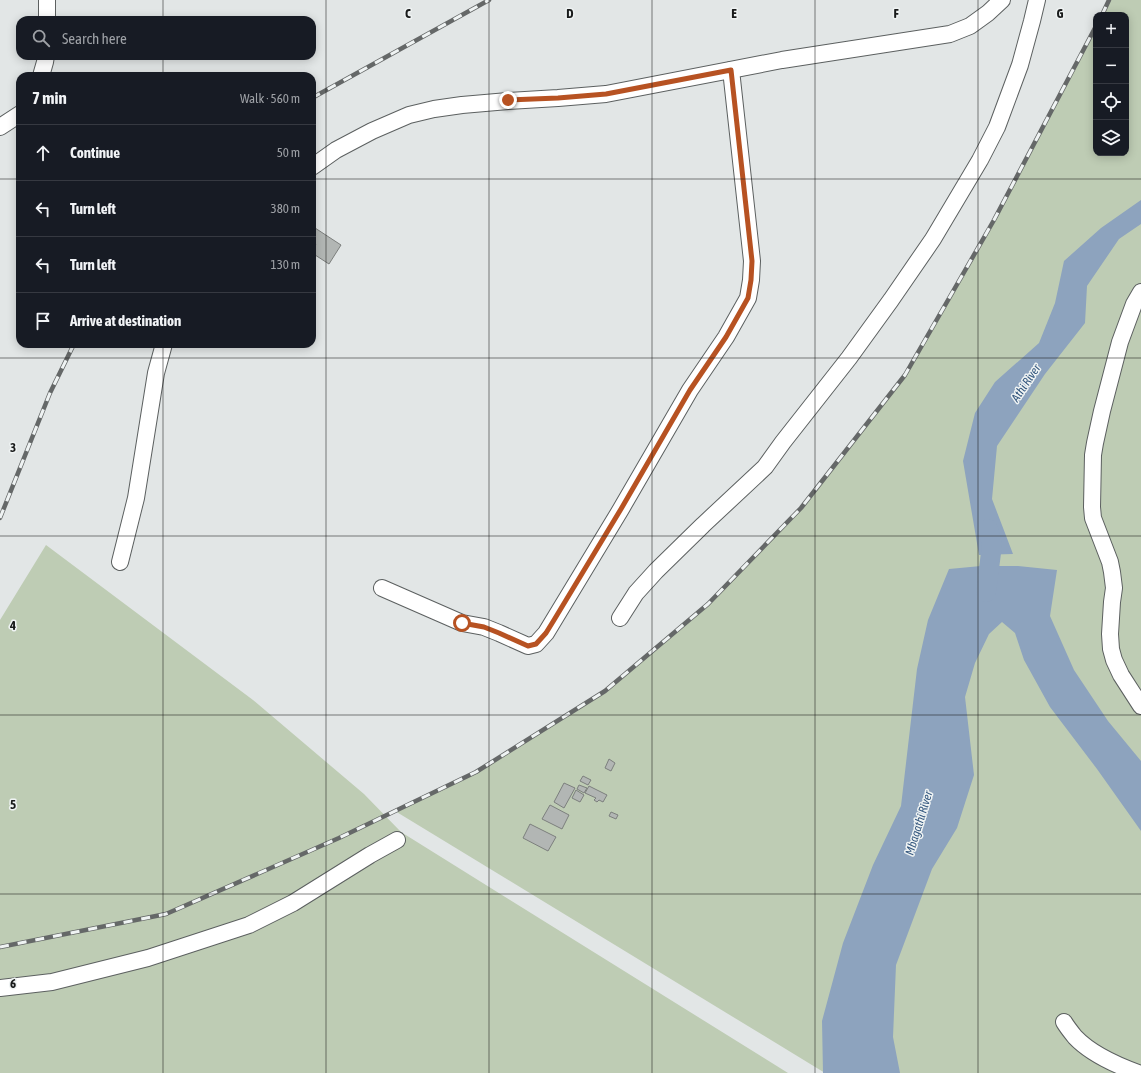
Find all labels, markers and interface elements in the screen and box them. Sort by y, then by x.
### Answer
text: C [405,6,411,21]
text: D [566,6,574,21]
text: E [731,6,737,21]
text: F [893,6,899,21]
text: G [1057,6,1064,21]
map controls [1093,12,1129,156]
button: + [1093,12,1129,48]
search box [16,16,316,60]
icon: search [30,27,52,49]
text: Search here [62,30,127,47]
button: − [1093,48,1129,84]
button: locate [1093,84,1129,120]
text: 7 min [32,88,67,108]
text: Walk · 560 m [240,91,300,106]
route end [499,91,517,109]
button: layers [1093,120,1129,156]
icon: ahead [32,142,54,164]
text: Continue [70,144,120,161]
text: 50 m [277,145,300,160]
icon: left [32,198,54,220]
text: Turn left [70,200,116,217]
text: 380 m [271,201,300,216]
icon: left [32,254,54,276]
text: Turn left [70,256,116,273]
text: 130 m [271,257,300,272]
icon: arrive [32,310,54,332]
text: Arrive at destination [70,312,181,329]
water label: Athi River [1008,361,1044,405]
text: 3 [10,440,16,455]
route start [453,614,471,632]
text: 4 [9,618,16,633]
water label: Mbagathi River [903,789,936,857]
text: 5 [10,797,16,812]
text: 6 [10,976,16,991]

